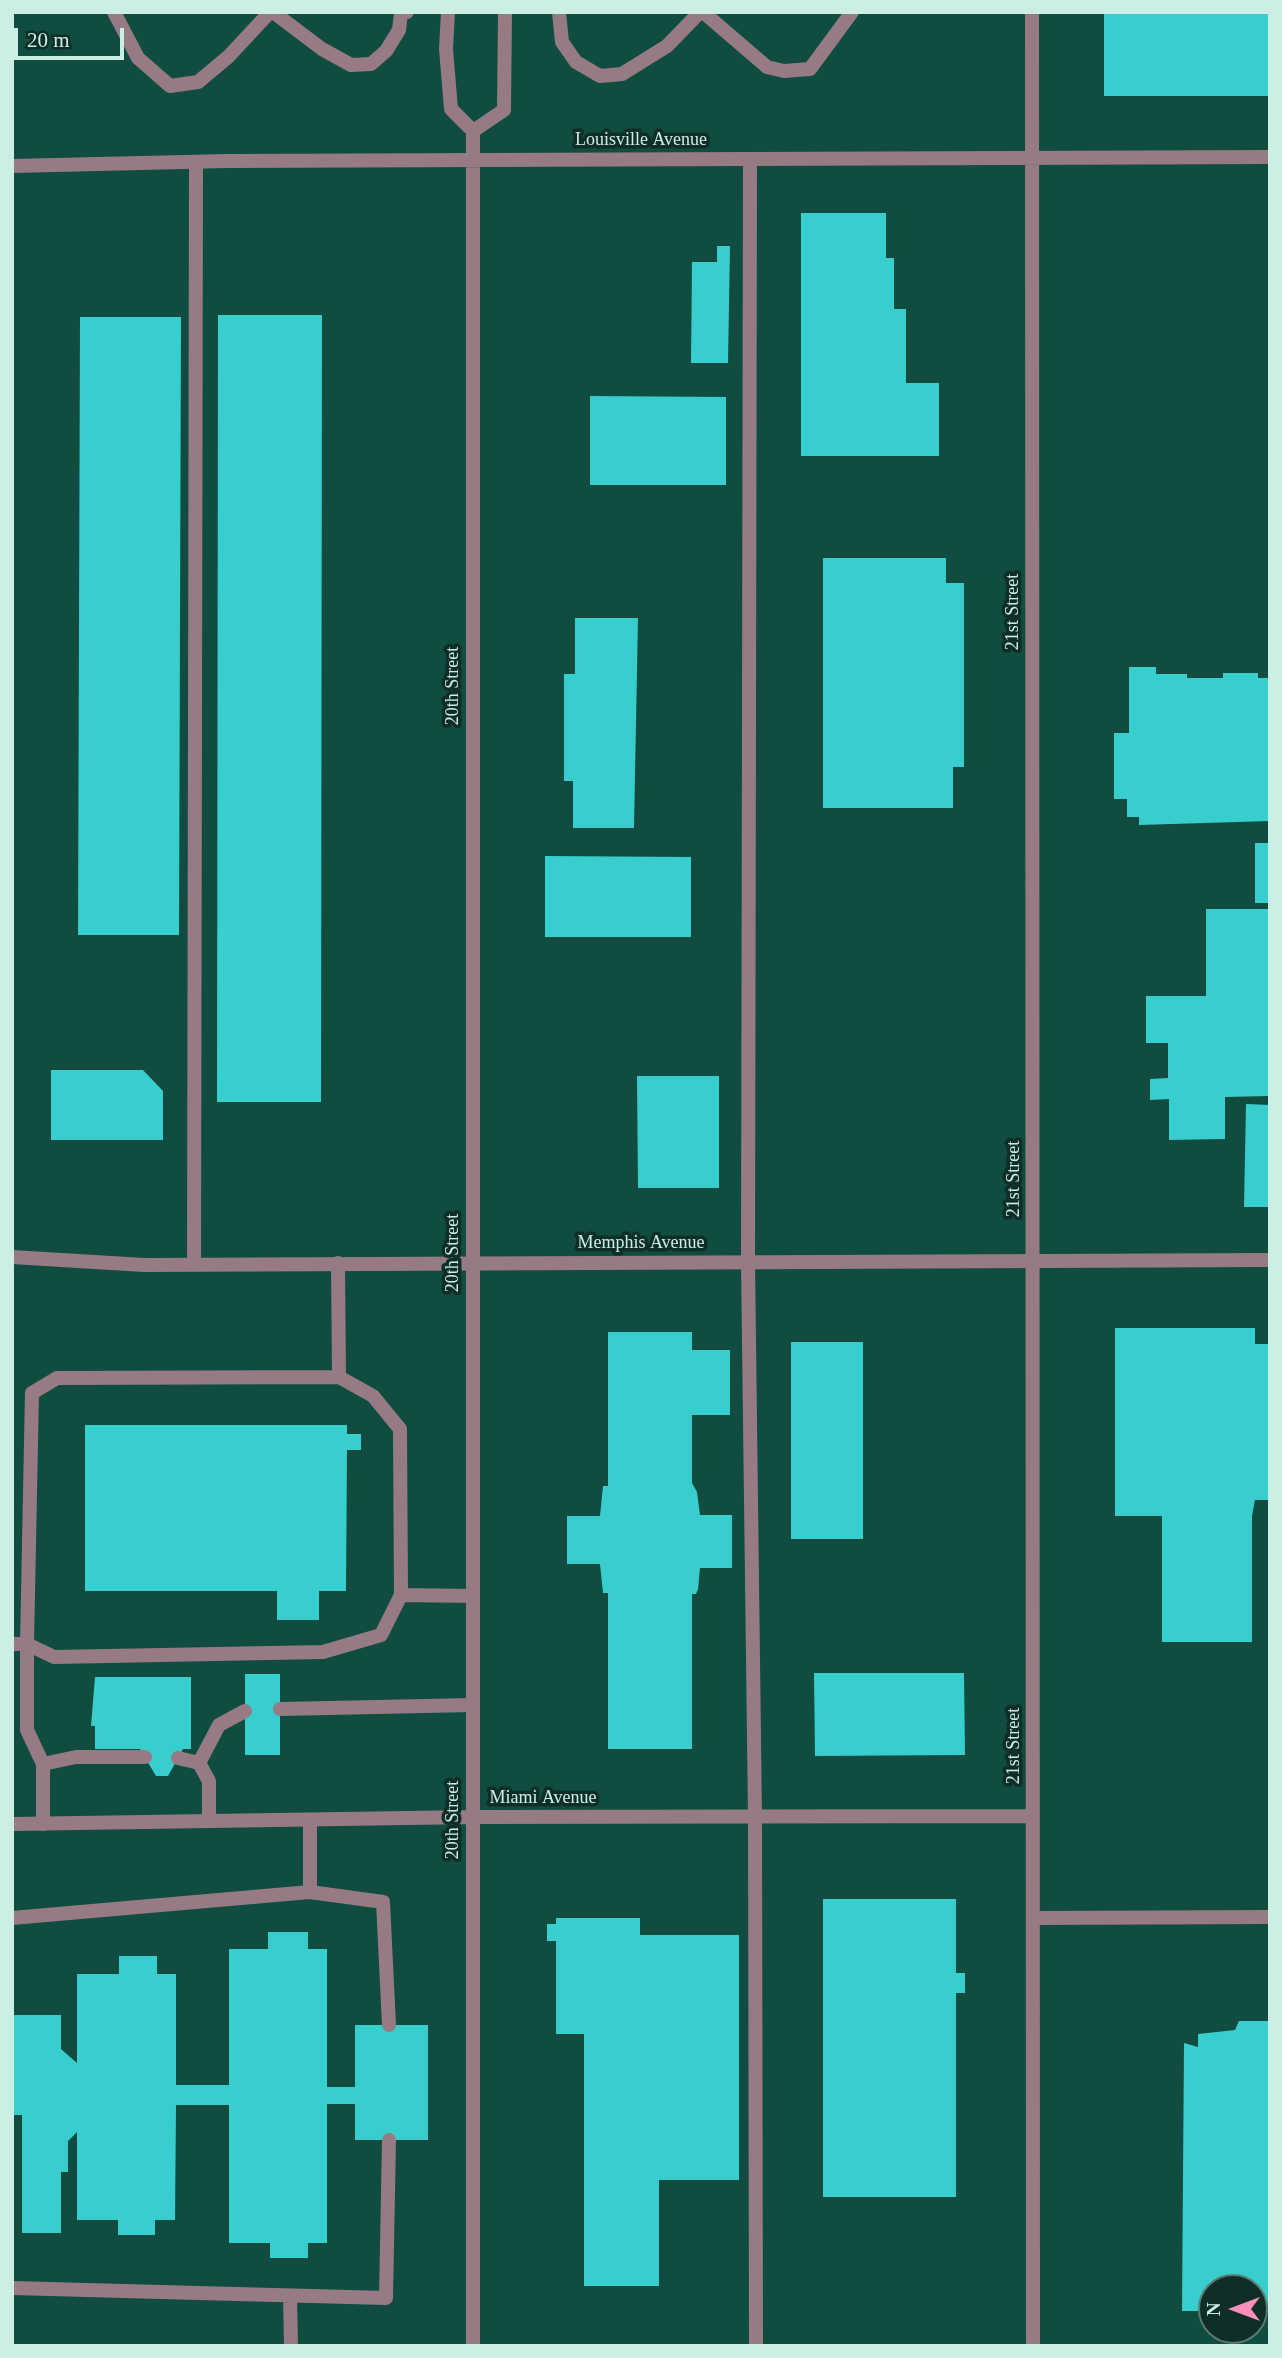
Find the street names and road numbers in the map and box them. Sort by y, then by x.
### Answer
street label: Louisville Avenue [575,129,707,151]
street label: 21st Street [1002,574,1024,650]
street label: 20th Street [442,647,464,725]
street label: 21st Street [1003,1141,1025,1217]
street label: 20th Street [442,1214,464,1292]
street label: Memphis Avenue [577,1232,705,1254]
street label: 21st Street [1003,1708,1025,1784]
street label: 20th Street [442,1781,464,1859]
street label: Miami Avenue [489,1787,597,1809]

